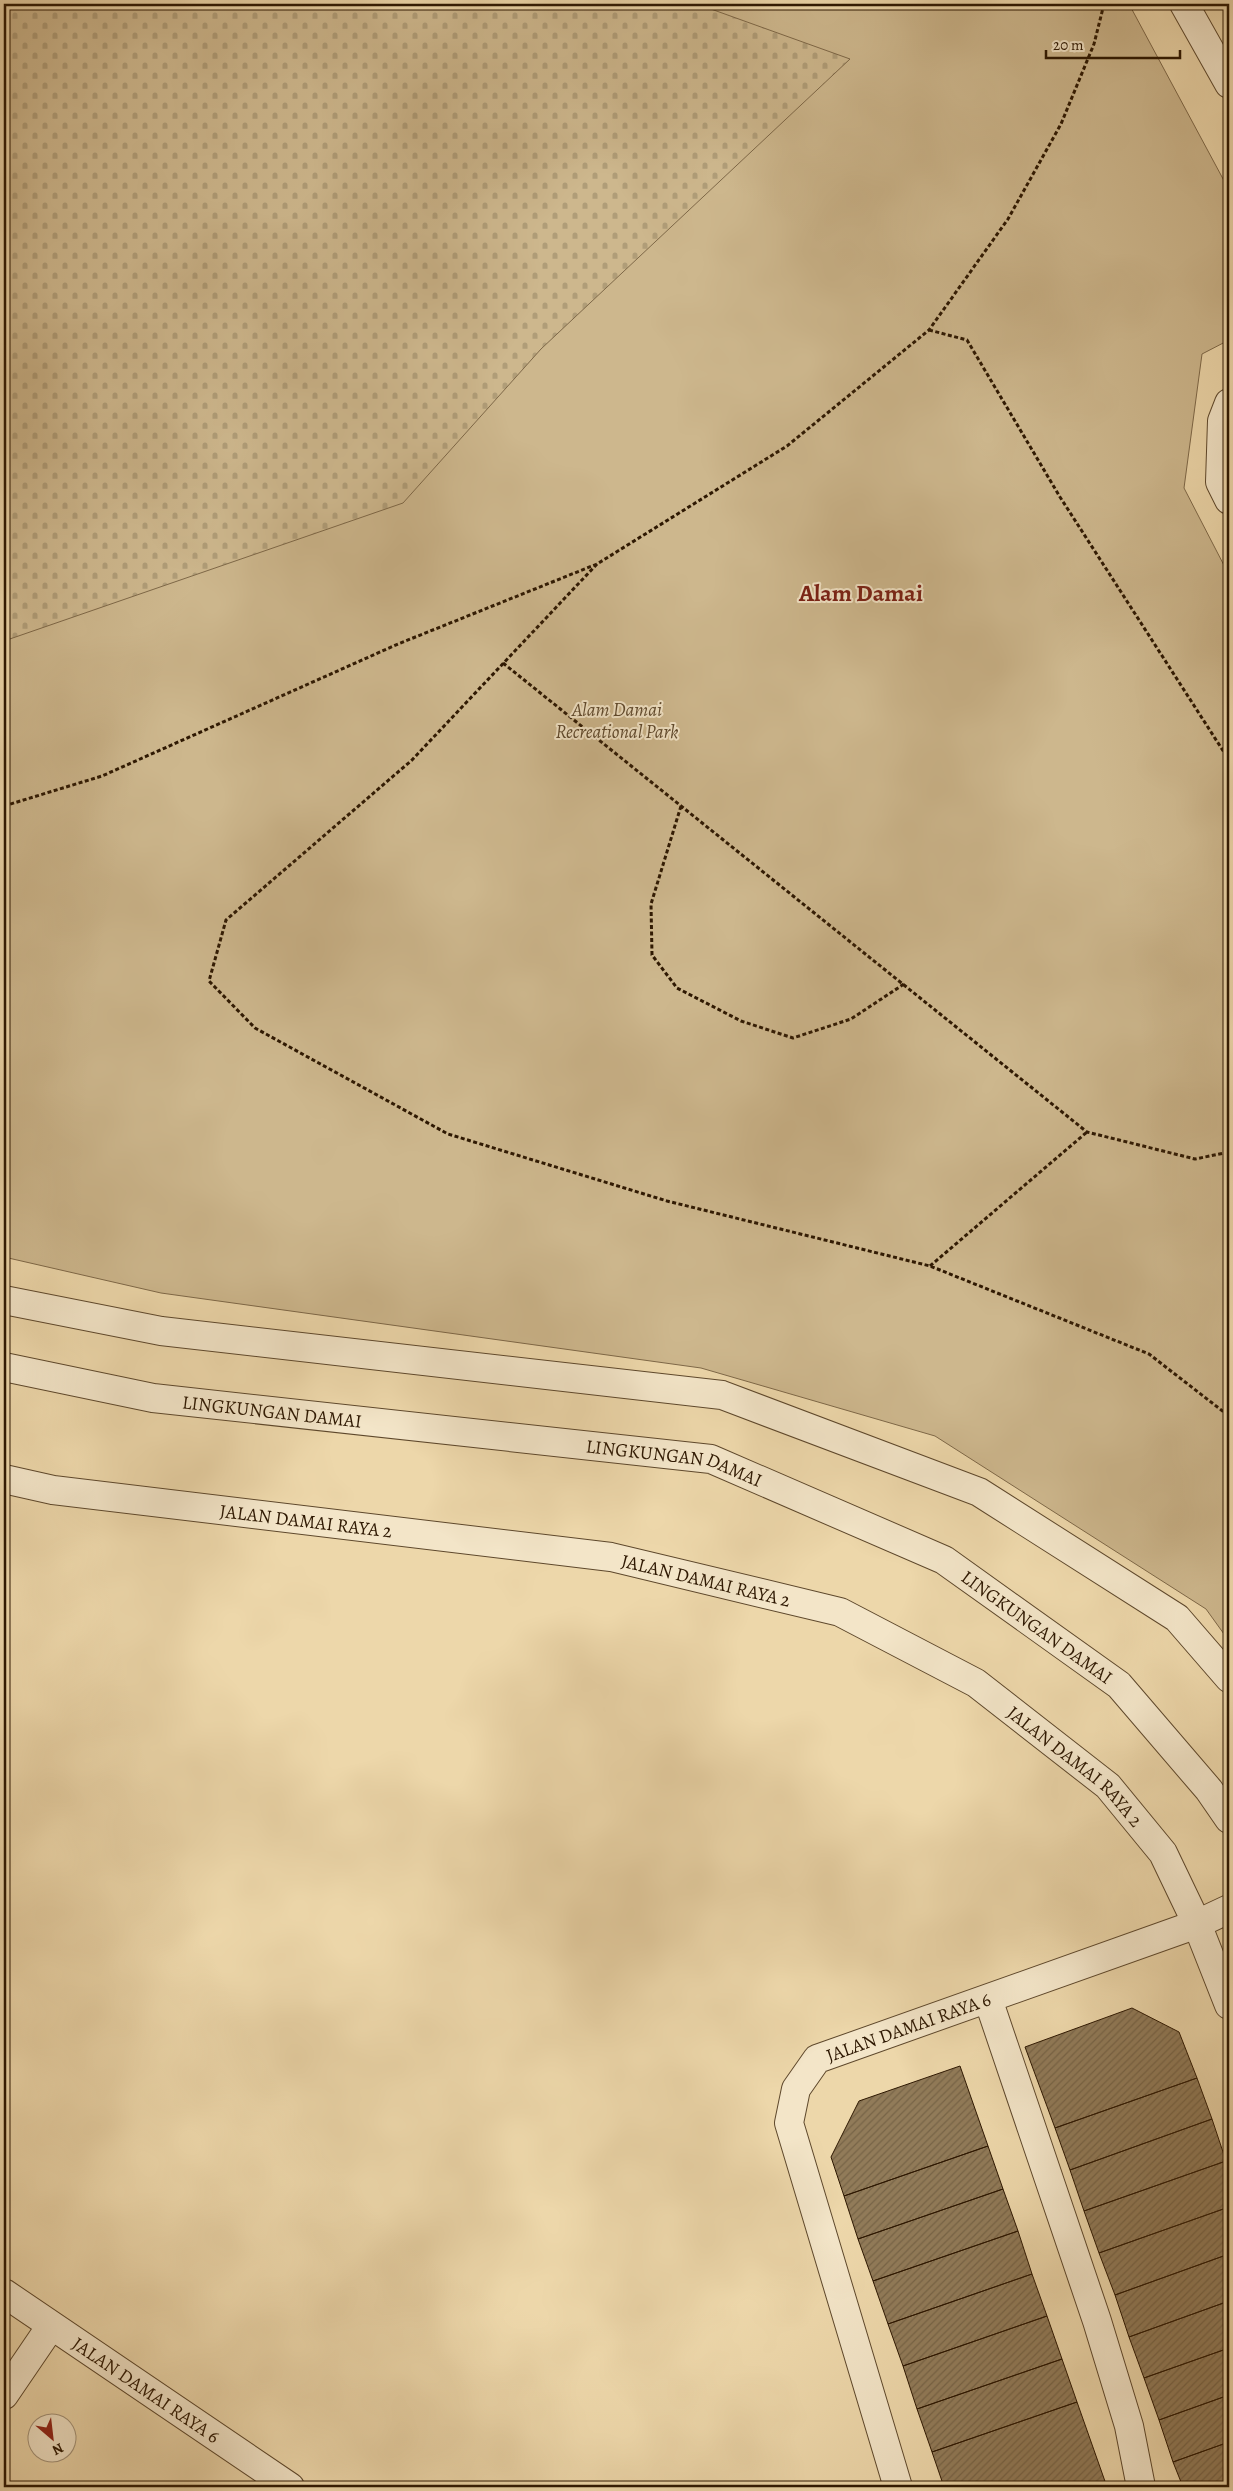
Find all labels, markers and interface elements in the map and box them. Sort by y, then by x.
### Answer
scale bar [1046,28,1179,60]
text: 20 m [1053,35,1084,55]
district label: Alam Damai [798,577,923,609]
park label: Alam Damai Recreational Park [555,697,679,745]
street label: LINGKUNGAN DAMAI [181,1389,363,1435]
street label: LINGKUNGAN DAMAI [584,1433,766,1494]
street label: JALAN DAMAI RAYA 2 [218,1498,393,1545]
street label: JALAN DAMAI RAYA 2 [619,1548,793,1614]
street label: LINGKUNGAN DAMAI [956,1564,1118,1690]
street label: JALAN DAMAI RAYA 2 [1001,1700,1148,1833]
street label: JALAN DAMAI RAYA 6 [823,1986,995,2069]
street label: JALAN DAMAI RAYA 6 [67,2331,225,2450]
north arrow [28,2414,78,2464]
text: N [49,2438,67,2460]

